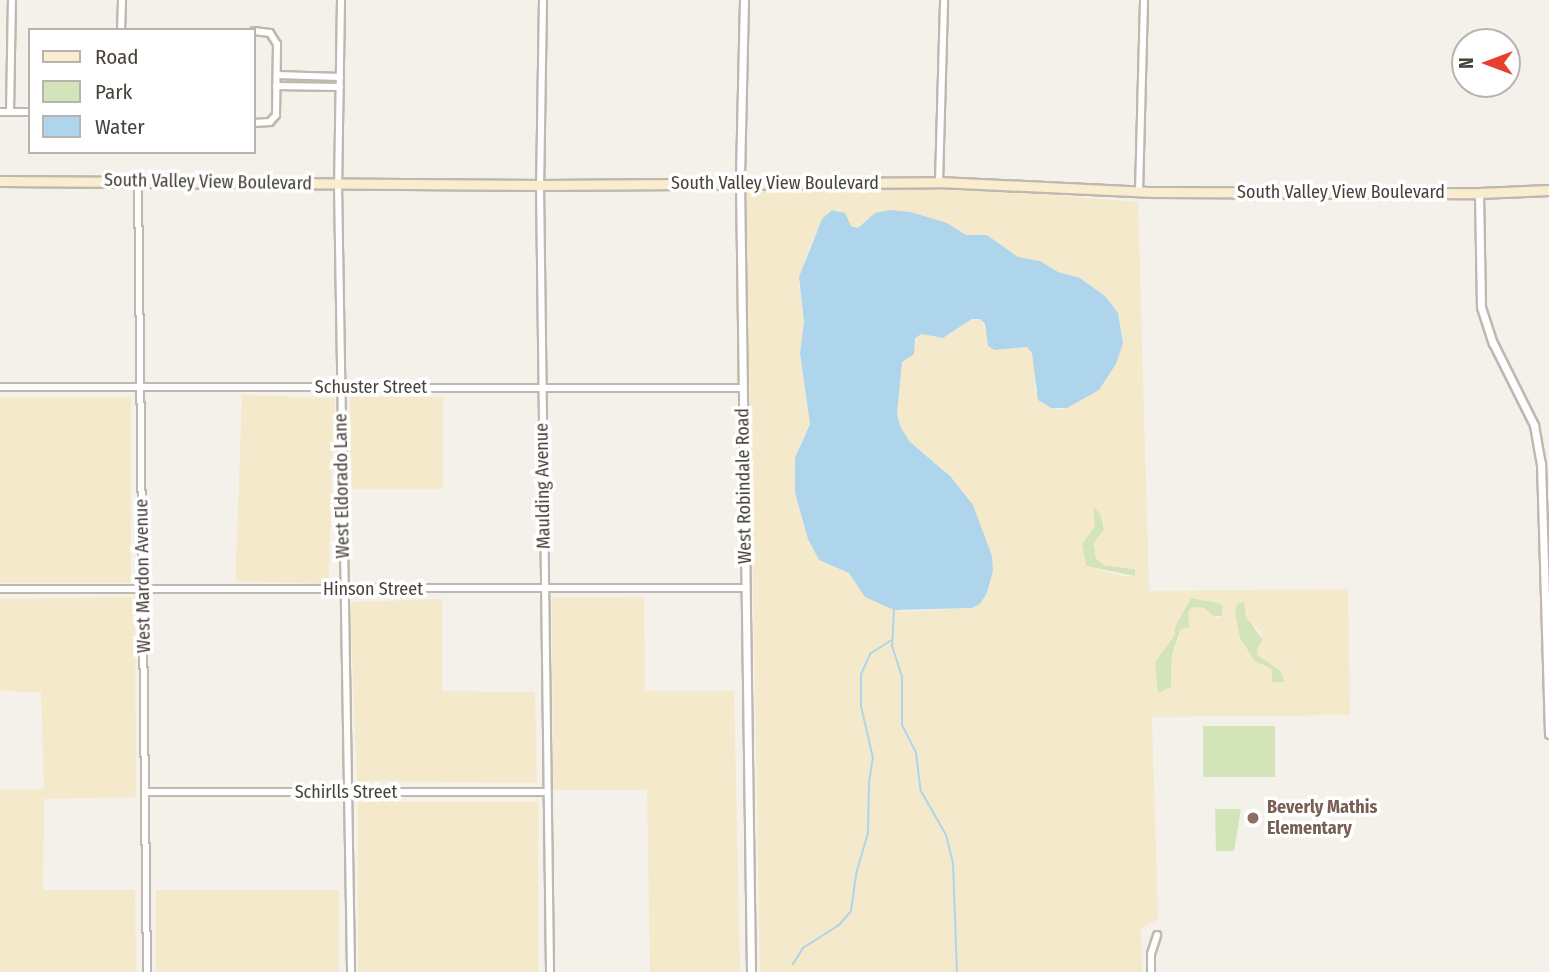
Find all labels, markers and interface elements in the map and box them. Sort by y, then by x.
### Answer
legend [28,28,256,154]
north arrow [1451,28,1521,98]
text: Road [95,44,139,70]
text: N [1455,57,1478,69]
text: Park [95,79,132,105]
text: Water [95,114,145,140]
street label: South Valley View Boulevard [104,169,312,195]
street label: South Valley View Boulevard [671,172,879,194]
street label: South Valley View Boulevard [1237,181,1445,203]
street label: Schuster Street [315,376,427,398]
street label: West Robindale Road [732,408,756,564]
street label: West Eldorado Lane [330,413,354,559]
street label: Maulding Avenue [531,423,555,549]
street label: West Mardon Avenue [131,499,155,653]
street label: Hinson Street [323,578,423,600]
street label: Schirlls Street [295,781,397,803]
place label: Beverly Mathis Elementary [1267,797,1377,840]
marker: Beverly Mathis Elementary [1245,810,1261,826]

